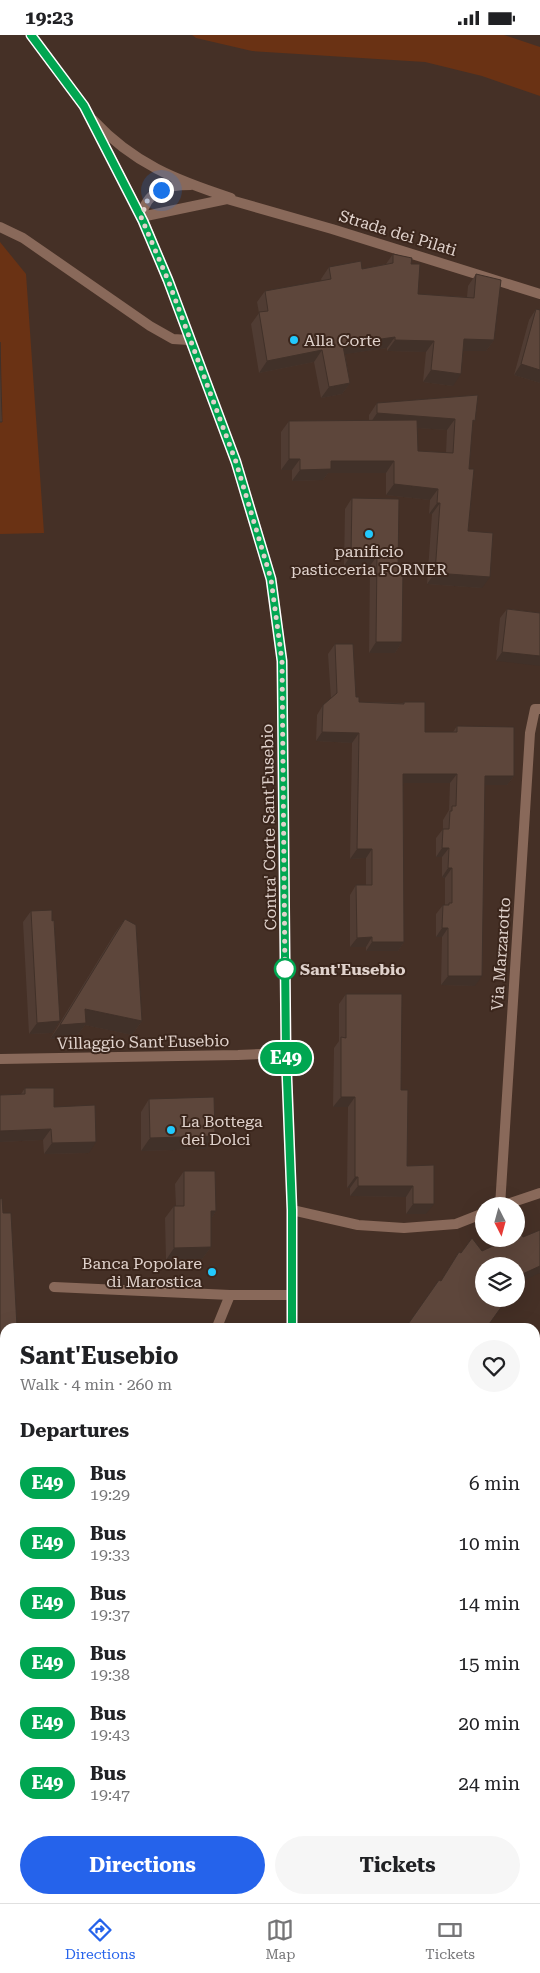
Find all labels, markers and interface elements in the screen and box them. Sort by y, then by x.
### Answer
text: 19:23 [25,6,74,29]
your location [149,178,174,203]
street label: Strada dei Pilati [337,206,459,260]
place label: Alla Corte [304,331,381,350]
marker: Alla Corte [288,334,300,346]
marker: panificio pasticceria FORNER [363,528,375,540]
place label: panificio pasticceria FORNER [291,542,447,579]
street label: Contra' Corte Sant'Eusebio [258,723,280,930]
street label: Via Marzarotto [488,897,514,1011]
marker: Sant'Eusebio [274,958,296,980]
place label: Sant'Eusebio [300,960,406,979]
street label: Villaggio Sant'Eusebio [57,1031,230,1053]
line badge: E49 [257,1042,315,1074]
text: E49 [270,1047,302,1068]
place label: La Bottega dei Dolci [181,1112,263,1149]
marker: La Bottega dei Dolci [165,1124,177,1136]
north arrow [475,1197,525,1247]
map controls [475,1197,525,1307]
place label: Banca Popolare di Marostica [82,1254,202,1291]
button: layers [475,1257,525,1307]
marker: Banca Popolare di Marostica [206,1266,218,1278]
button: heart [468,1340,520,1392]
text: Sant'Eusebio [20,1342,179,1370]
text: Walk · 4 min · 260 m [20,1375,172,1394]
text: Departures [20,1419,129,1442]
text: Bus [90,1462,126,1485]
text: E49 [32,1472,63,1493]
text: 6 min [469,1472,520,1495]
text: 19:29 [90,1485,130,1504]
text: Bus [90,1522,126,1545]
text: E49 [32,1532,63,1553]
text: 10 min [458,1532,520,1555]
text: 19:33 [90,1545,130,1564]
text: Bus [90,1582,126,1605]
text: E49 [32,1592,63,1613]
text: 14 min [458,1592,520,1615]
text: 19:37 [90,1605,130,1624]
text: Bus [90,1642,126,1665]
text: E49 [32,1652,63,1673]
text: 15 min [458,1652,520,1675]
text: 19:38 [90,1665,130,1684]
text: Bus [90,1702,126,1725]
text: E49 [32,1712,63,1733]
text: 20 min [458,1712,520,1735]
text: 19:43 [90,1725,130,1744]
text: Bus [90,1762,126,1785]
text: E49 [32,1772,63,1793]
text: 24 min [458,1772,520,1795]
text: 19:47 [90,1785,130,1804]
button: Directions [20,1836,265,1894]
button: Tickets [275,1836,520,1894]
tab: Directions [65,1916,135,1962]
tab: Map [265,1916,295,1962]
tab: Tickets [425,1916,475,1962]

